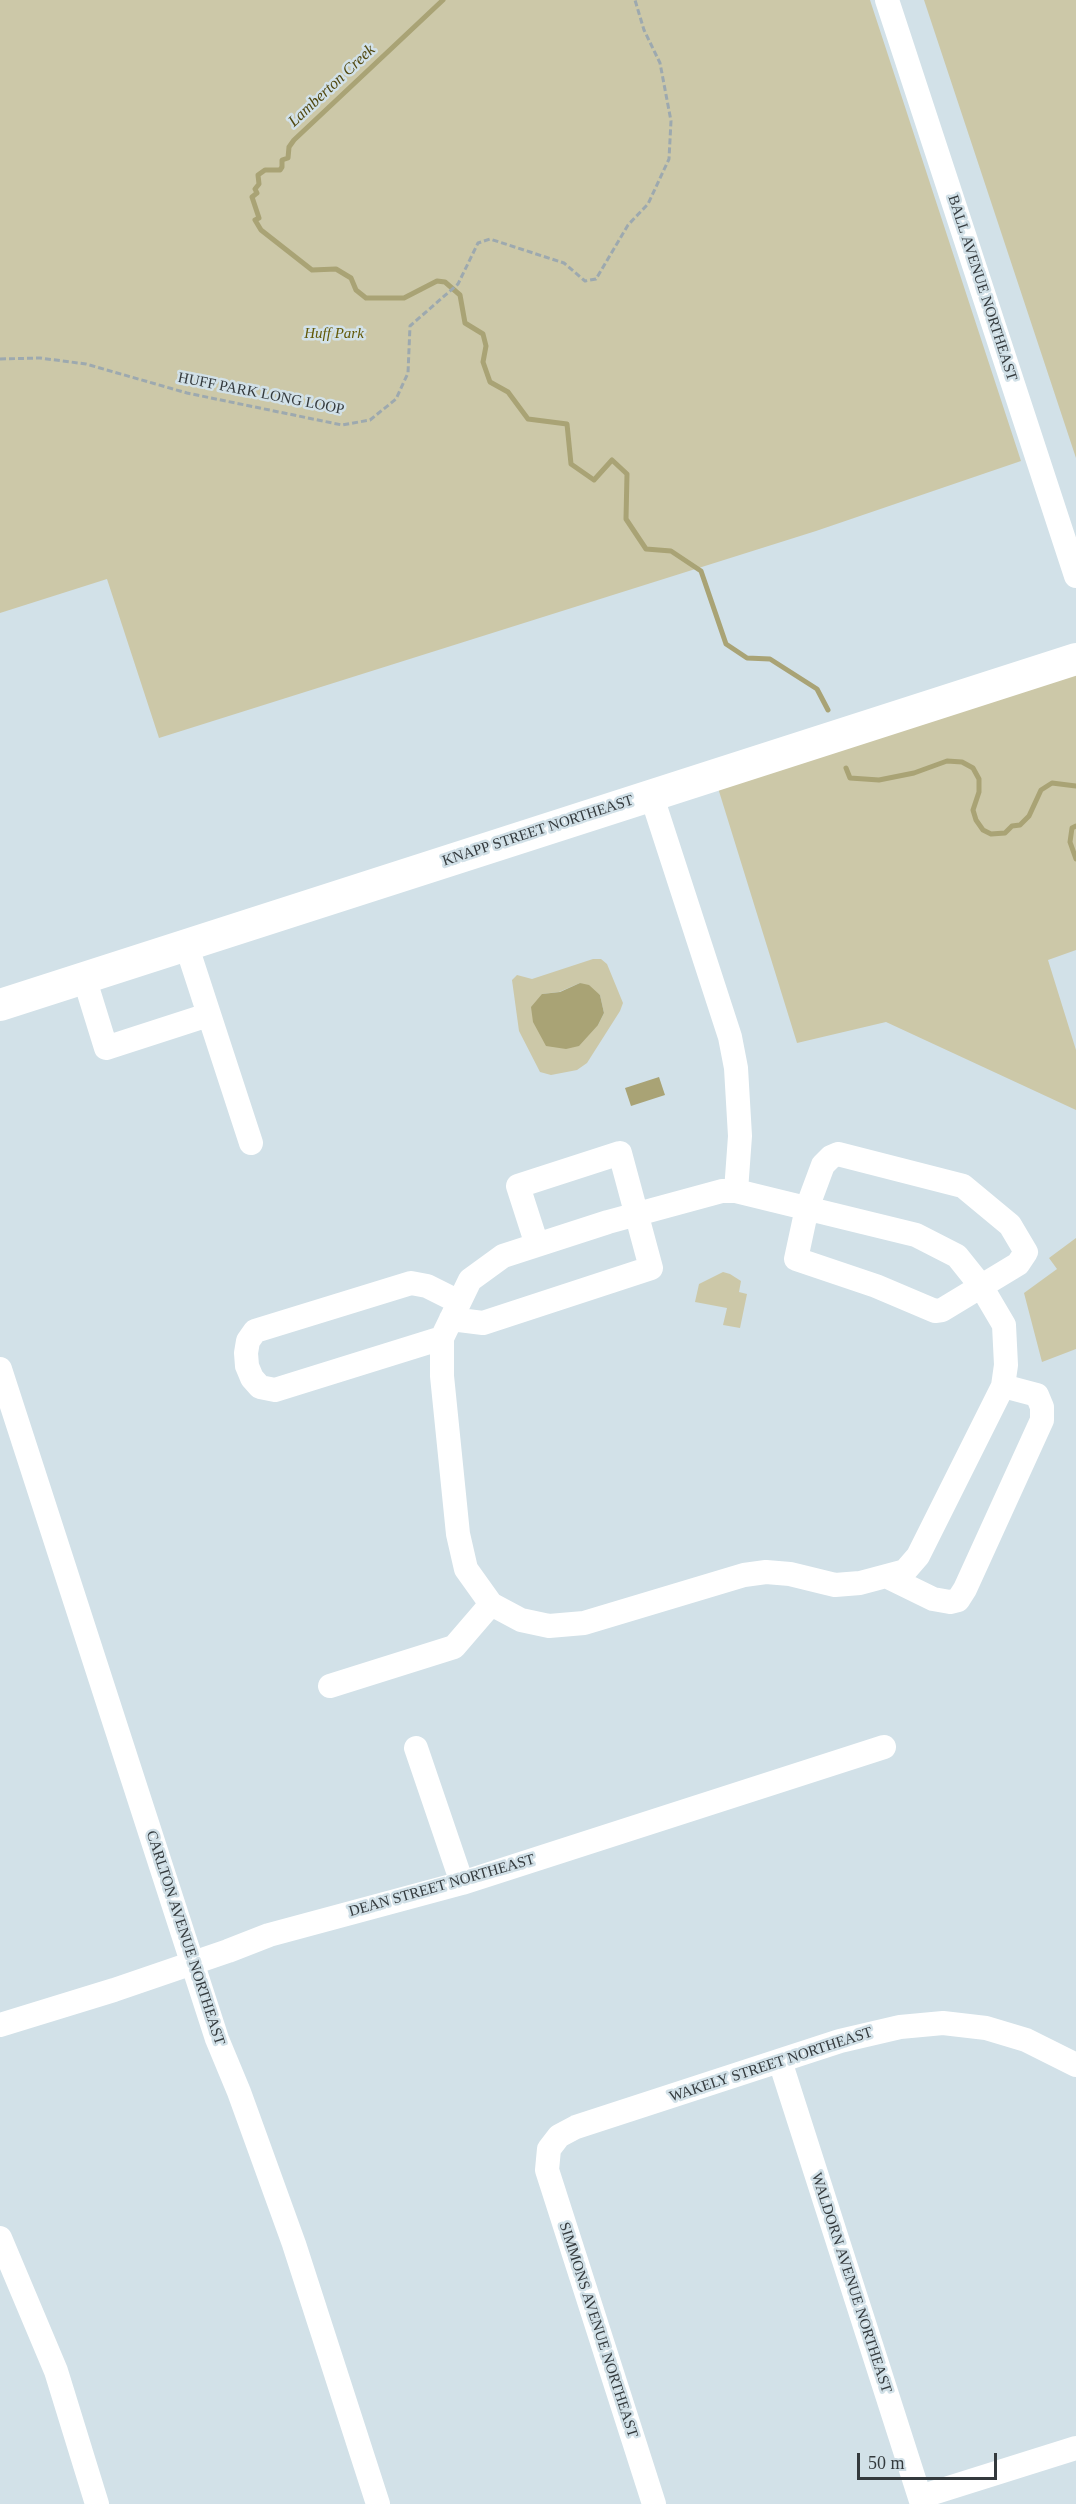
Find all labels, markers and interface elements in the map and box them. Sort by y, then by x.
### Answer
water label: Lamberton Creek [285,41,379,131]
street label: BALL AVENUE NORTHEAST [943,193,1021,383]
park label: Huff Park [304,325,364,343]
street label: HUFF PARK LONG LOOP [176,369,346,419]
street label: KNAPP STREET NORTHEAST [440,792,636,870]
street label: CARLTON AVENUE NORTHEAST [142,1828,228,2048]
street label: DEAN STREET NORTHEAST [347,1851,537,1921]
street label: WAKELY STREET NORTHEAST [667,2024,875,2106]
street label: WALDORN AVENUE NORTHEAST [807,2171,895,2395]
street label: SIMMONS AVENUE NORTHEAST [555,2220,641,2440]
scale bar [860,2441,1000,2479]
text: 50 m [868,2453,905,2473]

